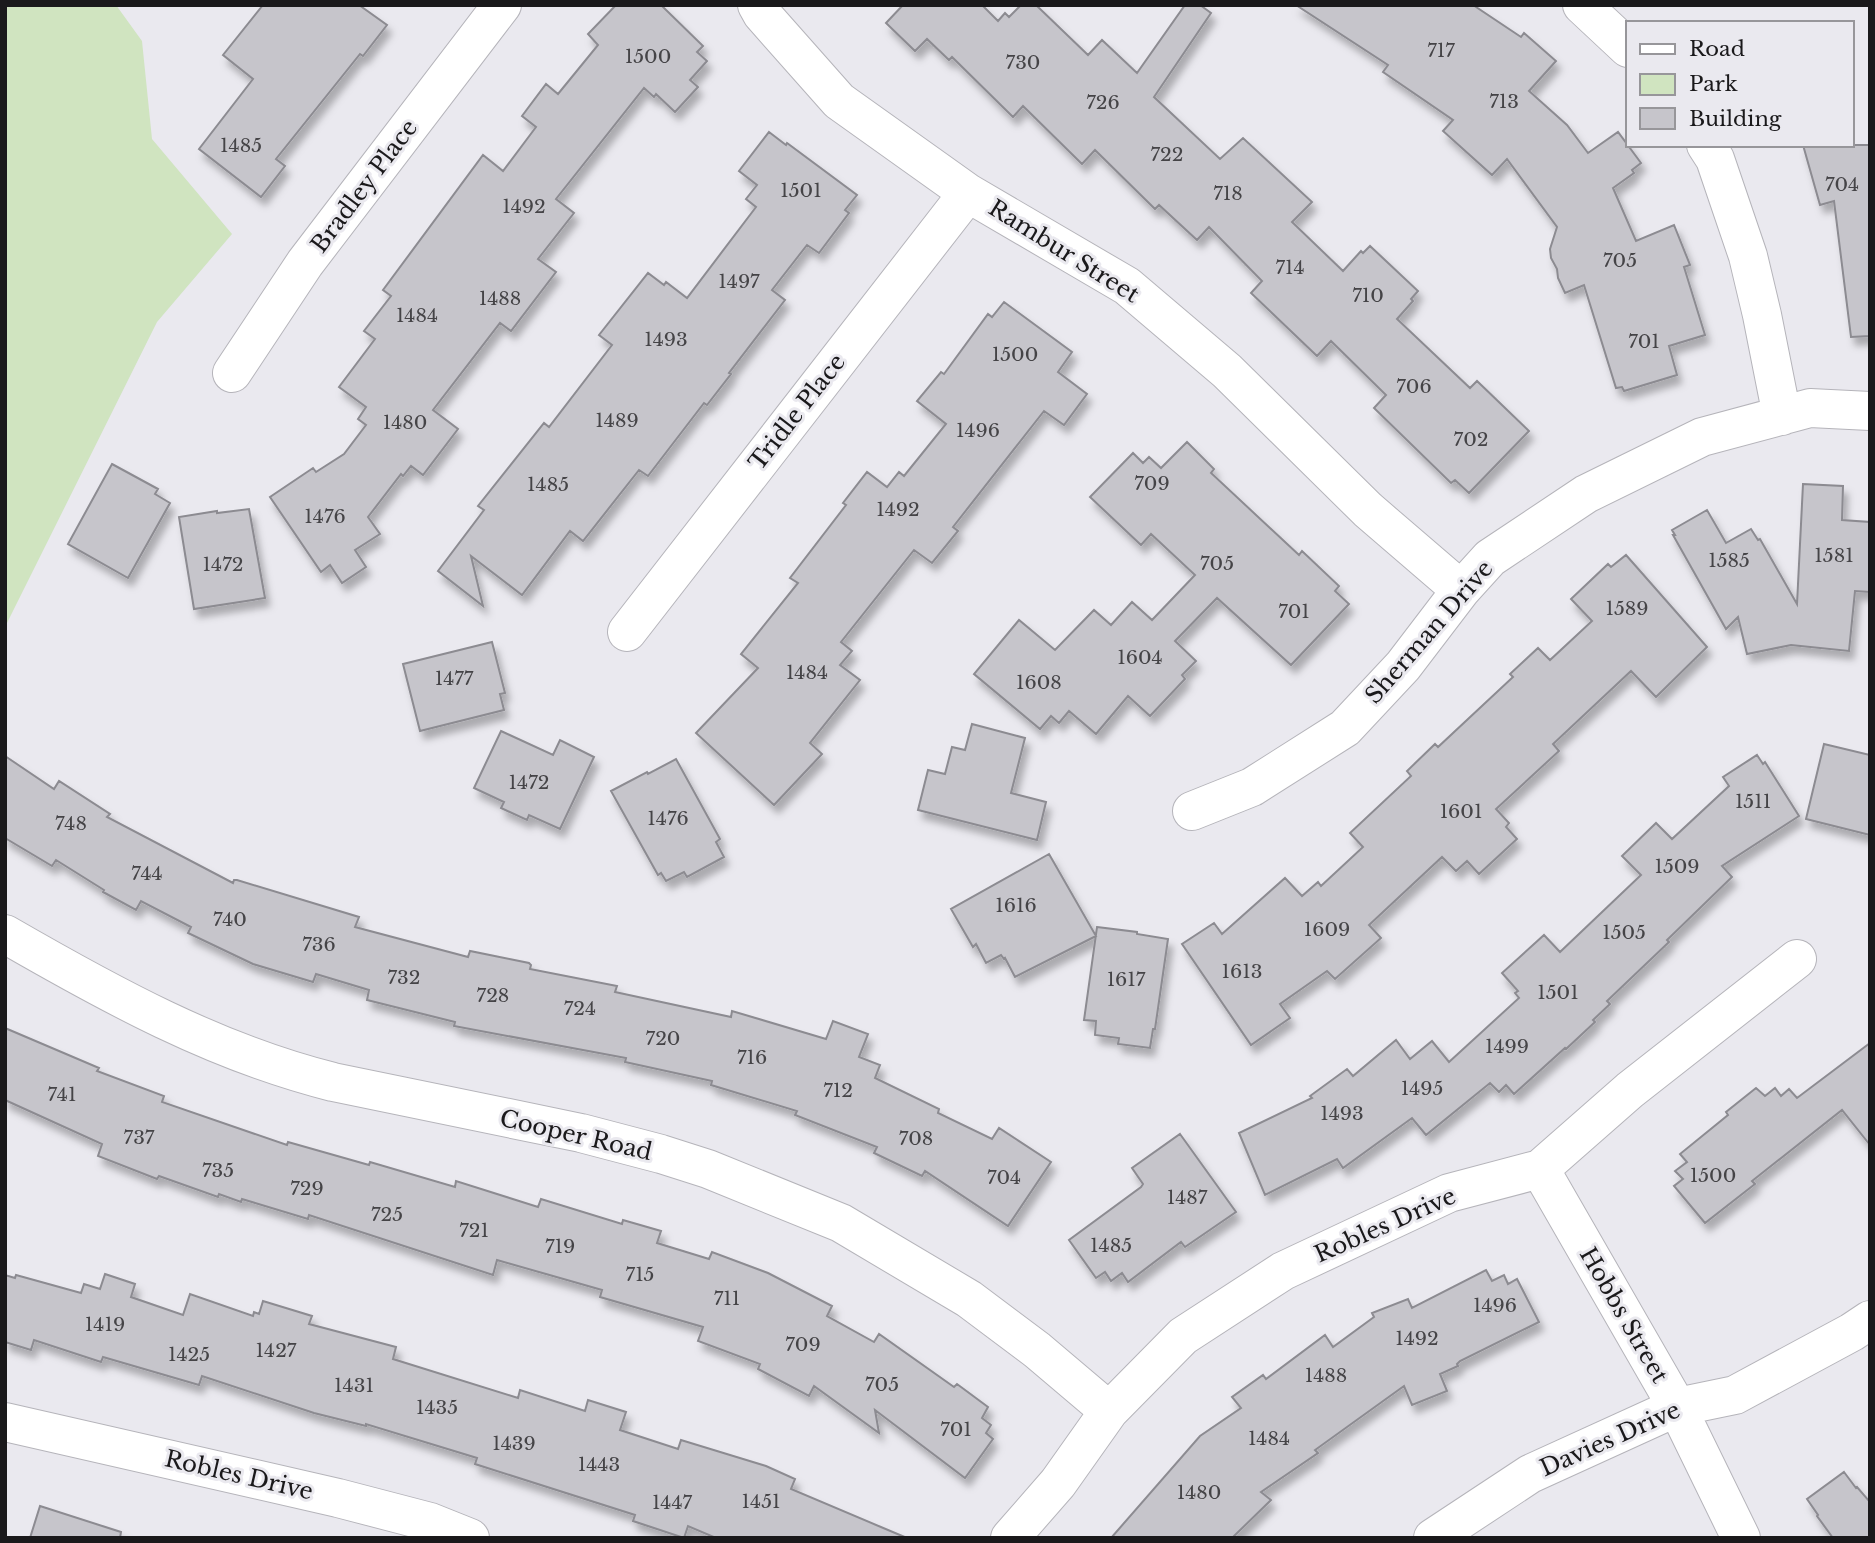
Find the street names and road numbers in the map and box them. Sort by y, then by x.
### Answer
street label: Bradley Place [305,114,423,258]
street label: Rambur Street [984,194,1145,309]
street label: Tridle Place [743,348,851,476]
street label: Sherman Drive [1359,555,1499,709]
street label: Cooper Road [497,1104,655,1166]
street label: Robles Drive [1310,1181,1460,1269]
street label: Hobbs Street [1574,1242,1674,1388]
street label: Davies Drive [1536,1396,1684,1482]
street label: Robles Drive [162,1444,316,1506]

